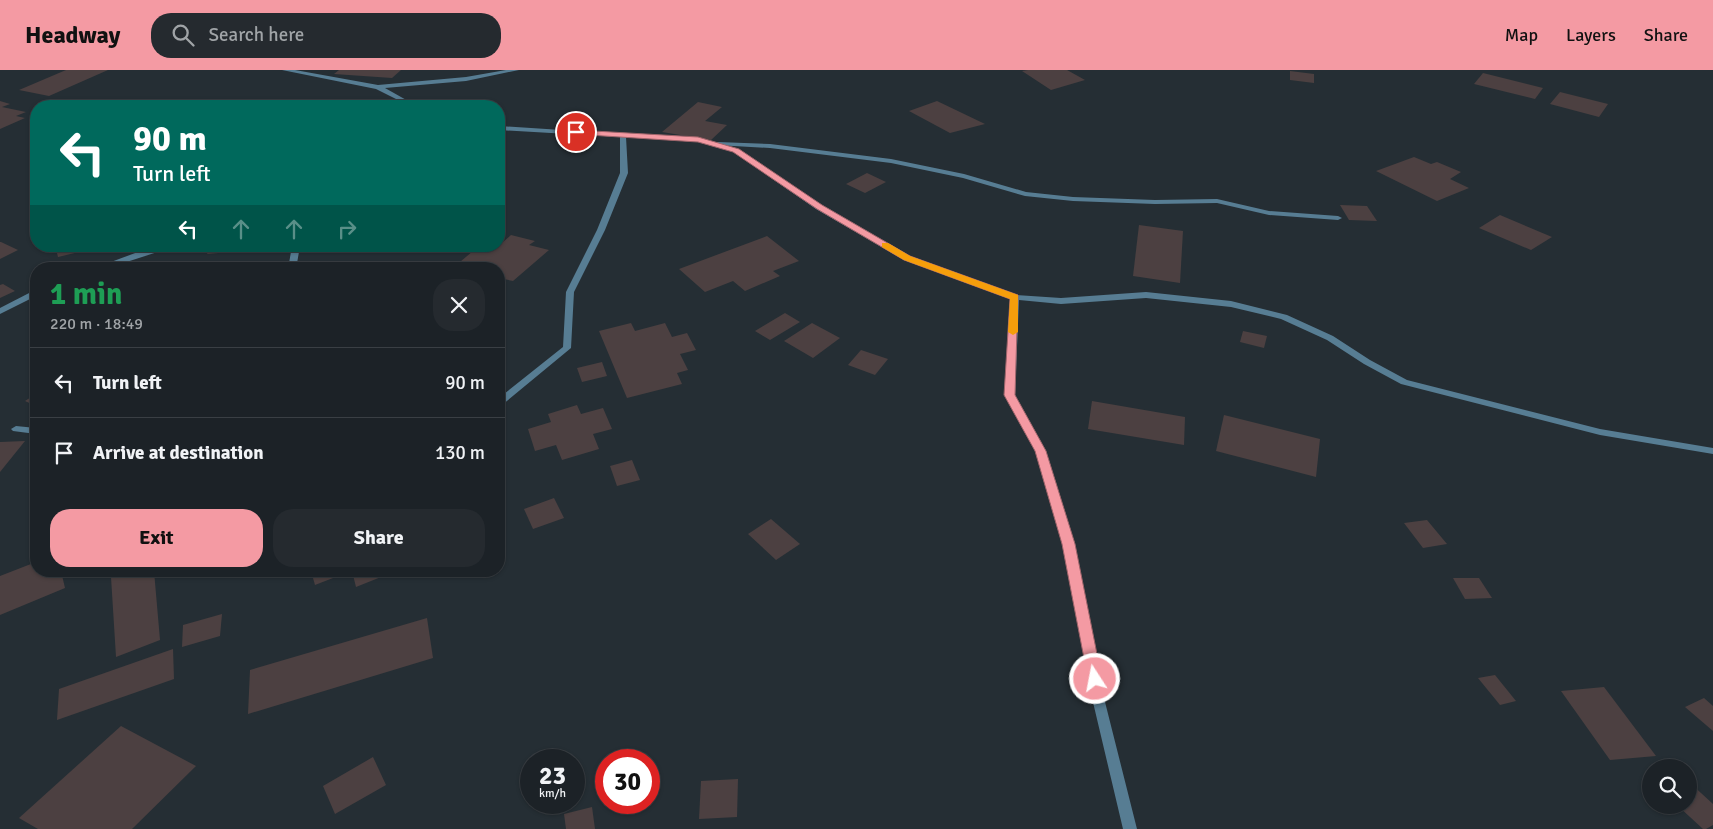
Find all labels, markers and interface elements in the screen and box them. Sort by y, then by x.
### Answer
search box [151,13,501,58]
text: Headway [25,20,121,50]
icon: search [169,21,197,49]
text: Search here [209,23,304,47]
text: Map [1505,24,1538,46]
text: Layers [1566,24,1616,46]
text: Share [1644,24,1688,46]
pin [555,111,597,153]
text: 90 m [133,117,207,160]
icon: arrive [562,118,590,146]
icon: left [50,120,115,185]
text: Turn left [133,160,211,187]
icon: left [174,215,202,243]
icon: ahead [227,215,255,243]
icon: ahead [280,215,308,243]
icon: right [333,215,361,243]
text: 1 min [50,276,122,313]
button: close [433,279,485,331]
text: 220 m · 18:49 [50,314,143,334]
icon: left [50,369,78,397]
text: Turn left [93,371,162,395]
text: 90 m [445,371,485,395]
icon: arrive [50,439,78,467]
text: Arrive at destination [93,441,264,465]
text: 130 m [435,441,485,465]
button: Exit [50,509,263,567]
button: Share [273,509,485,567]
position arrow [1068,652,1120,704]
speed limit sign: 30 [595,749,660,814]
map controls [1642,759,1697,814]
button: search [1642,759,1697,814]
text: 23 [539,760,566,791]
text: km/h [539,786,566,801]

